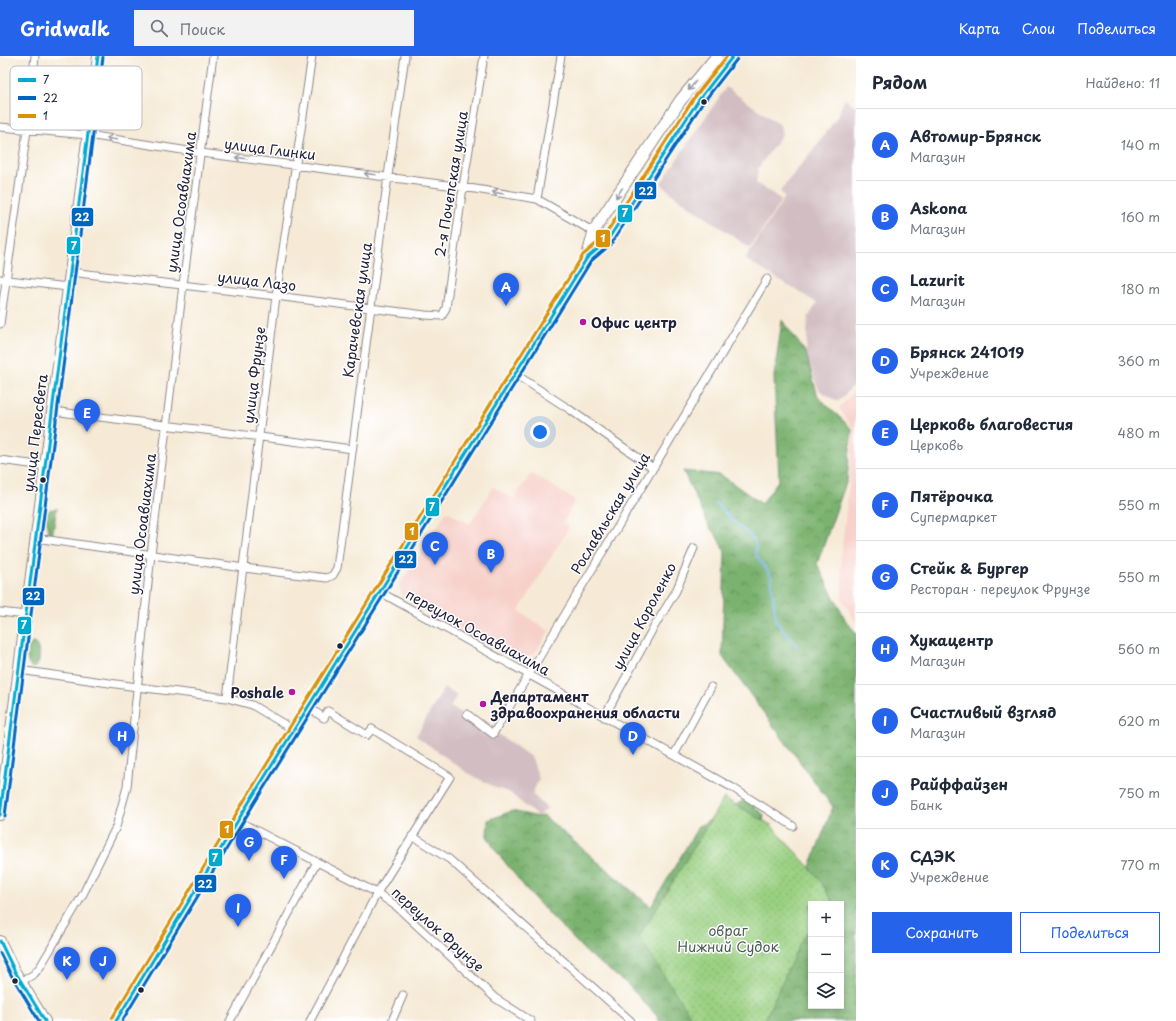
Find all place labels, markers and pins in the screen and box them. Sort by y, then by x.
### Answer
unlabelled marker [699,97,709,107]
pin: A [493,273,519,306]
place label: Офис центр [591,312,677,333]
marker: Офис центр [578,317,588,327]
pin: E [74,399,100,432]
unlabelled marker [38,475,48,485]
pin: C [422,532,448,565]
pin: B [478,540,504,573]
unlabelled marker [335,641,345,651]
place label: Poshale [230,682,284,703]
place label: Департамент здравоохранения области [490,686,680,723]
marker: Poshale [287,687,297,697]
marker: Департамент здравоохранения области [478,699,488,709]
pin: H [109,722,135,755]
pin: D [620,722,646,755]
pin: G [236,828,262,861]
pin: F [271,846,297,879]
pin: I [225,894,251,927]
pin: K [54,947,80,980]
pin: J [90,947,116,980]
unlabelled marker [10,976,20,986]
unlabelled marker [136,985,146,995]

